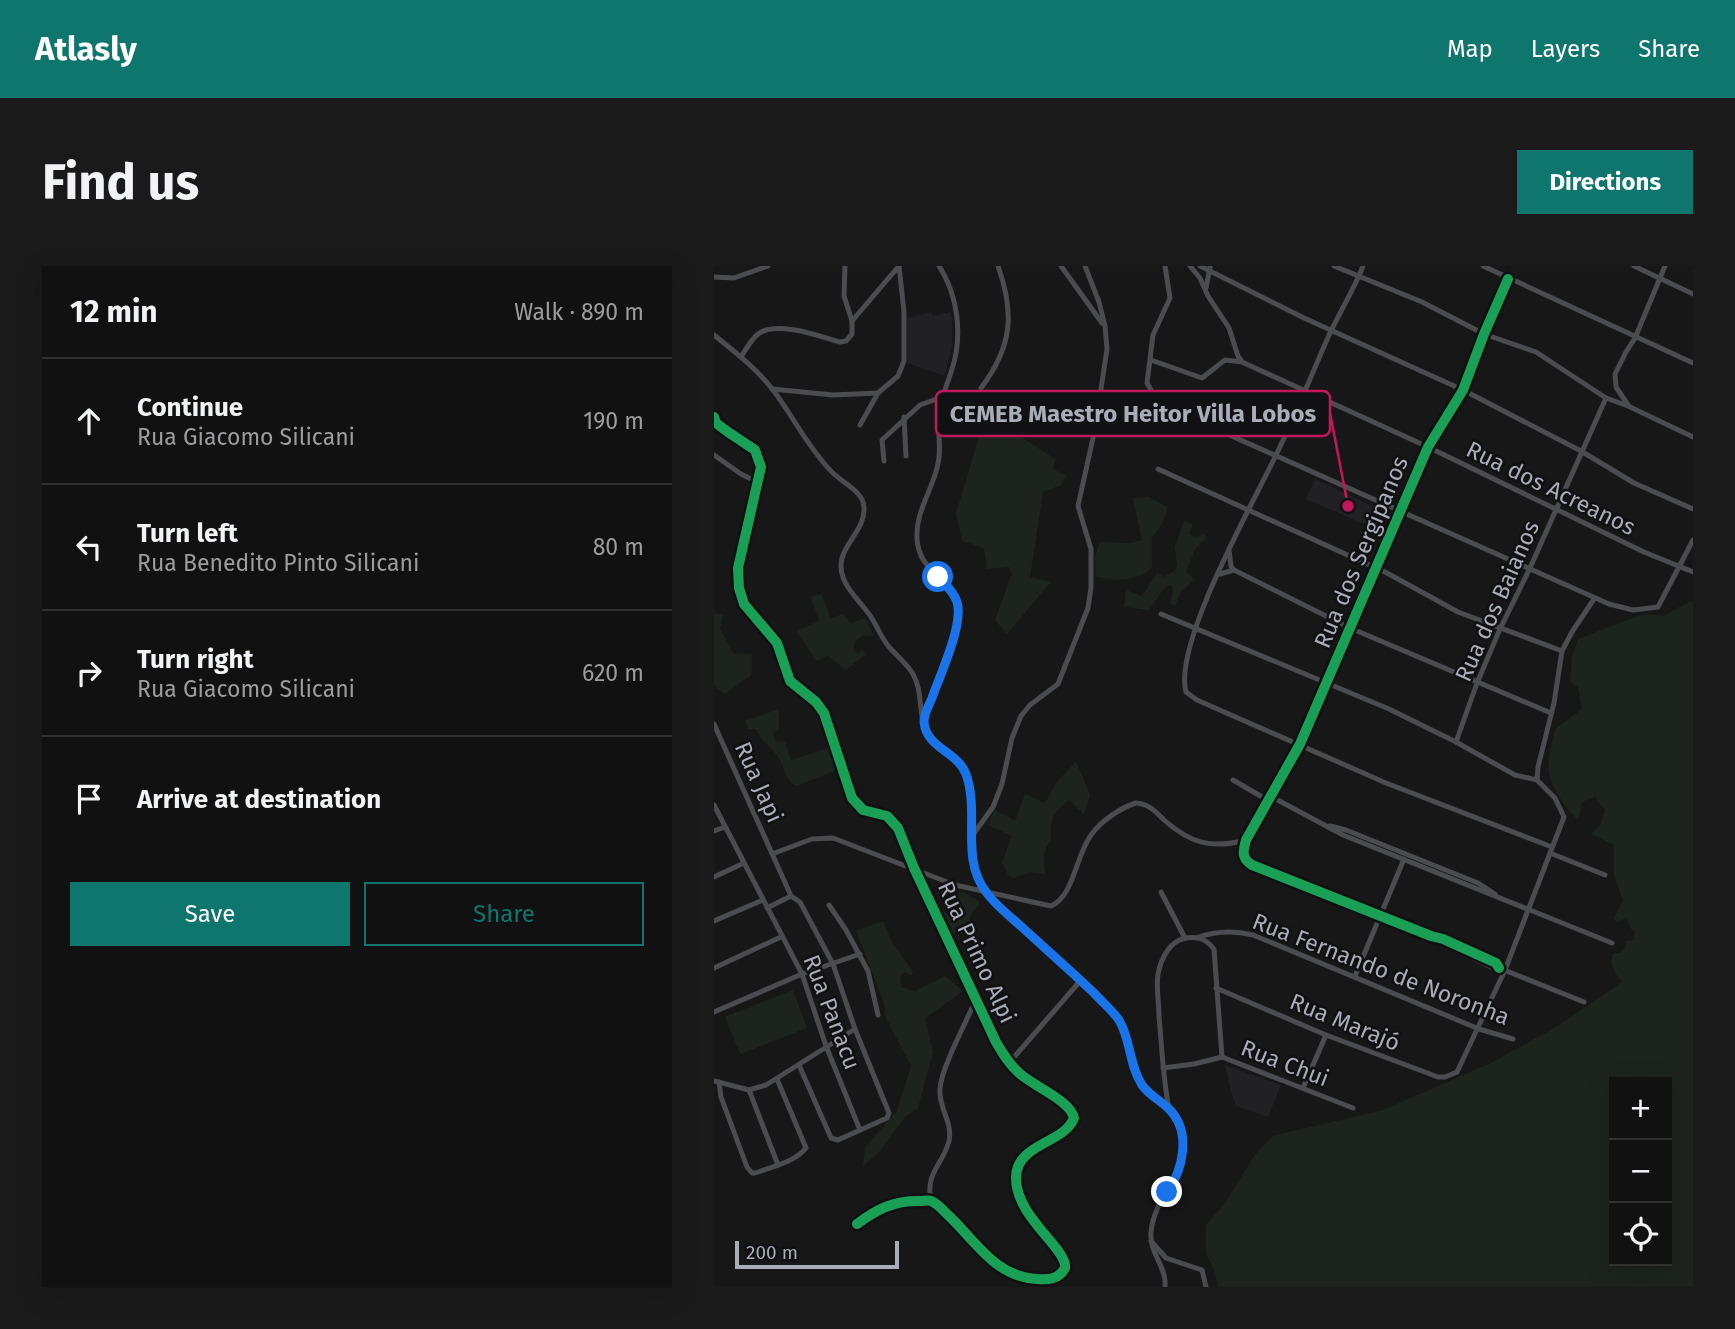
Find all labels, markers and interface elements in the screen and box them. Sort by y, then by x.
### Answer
text: Atlasly [35,29,137,69]
text: Map [1447,35,1493,63]
text: Layers [1531,35,1600,63]
text: Share [1638,35,1700,63]
button: Directions [1517,150,1693,214]
text: Find us [42,153,199,212]
text: 12 min [70,294,158,330]
text: Walk · 890 m [514,298,644,326]
callout: CEMEB Maestro Heitor Villa Lobos [936,391,1330,436]
text: Continue [137,392,243,423]
text: CEMEB Maestro Heitor Villa Lobos [950,400,1317,428]
icon: ahead [70,402,108,440]
text: 190 m [583,407,644,435]
text: Rua Giacomo Silicani [137,423,355,451]
street label: Rua dos Acreanos [1462,435,1640,541]
street label: Rua dos Sergipanos [1308,452,1414,652]
street label: Rua dos Baianos [1449,516,1545,686]
text: Turn left [137,518,238,549]
icon: left [70,528,108,566]
text: 80 m [593,533,644,561]
text: Rua Benedito Pinto Silicani [137,549,419,577]
route start [922,561,953,592]
text: Turn right [137,644,254,675]
icon: right [70,654,108,692]
text: 620 m [582,659,644,687]
text: Rua Giacomo Silicani [137,675,355,703]
street label: Rua Japi [729,737,789,827]
icon: arrive [70,780,108,818]
text: Arrive at destination [137,784,381,815]
street label: Rua Primo Alpi [932,877,1022,1027]
button: Save [70,882,350,946]
button: Share [364,882,644,946]
street label: Rua Fernando de Noronha [1248,907,1514,1031]
street label: Rua Panacu [797,951,867,1073]
street label: Rua Marajó [1286,987,1404,1057]
street label: Rua Chui [1237,1033,1333,1093]
map controls [1609,1077,1672,1266]
button: + [1609,1077,1672,1140]
button: − [1609,1140,1672,1203]
route end [1151,1176,1182,1207]
button: locate [1609,1203,1672,1266]
scale bar [735,1238,900,1270]
text: 200 m [746,1241,798,1264]

